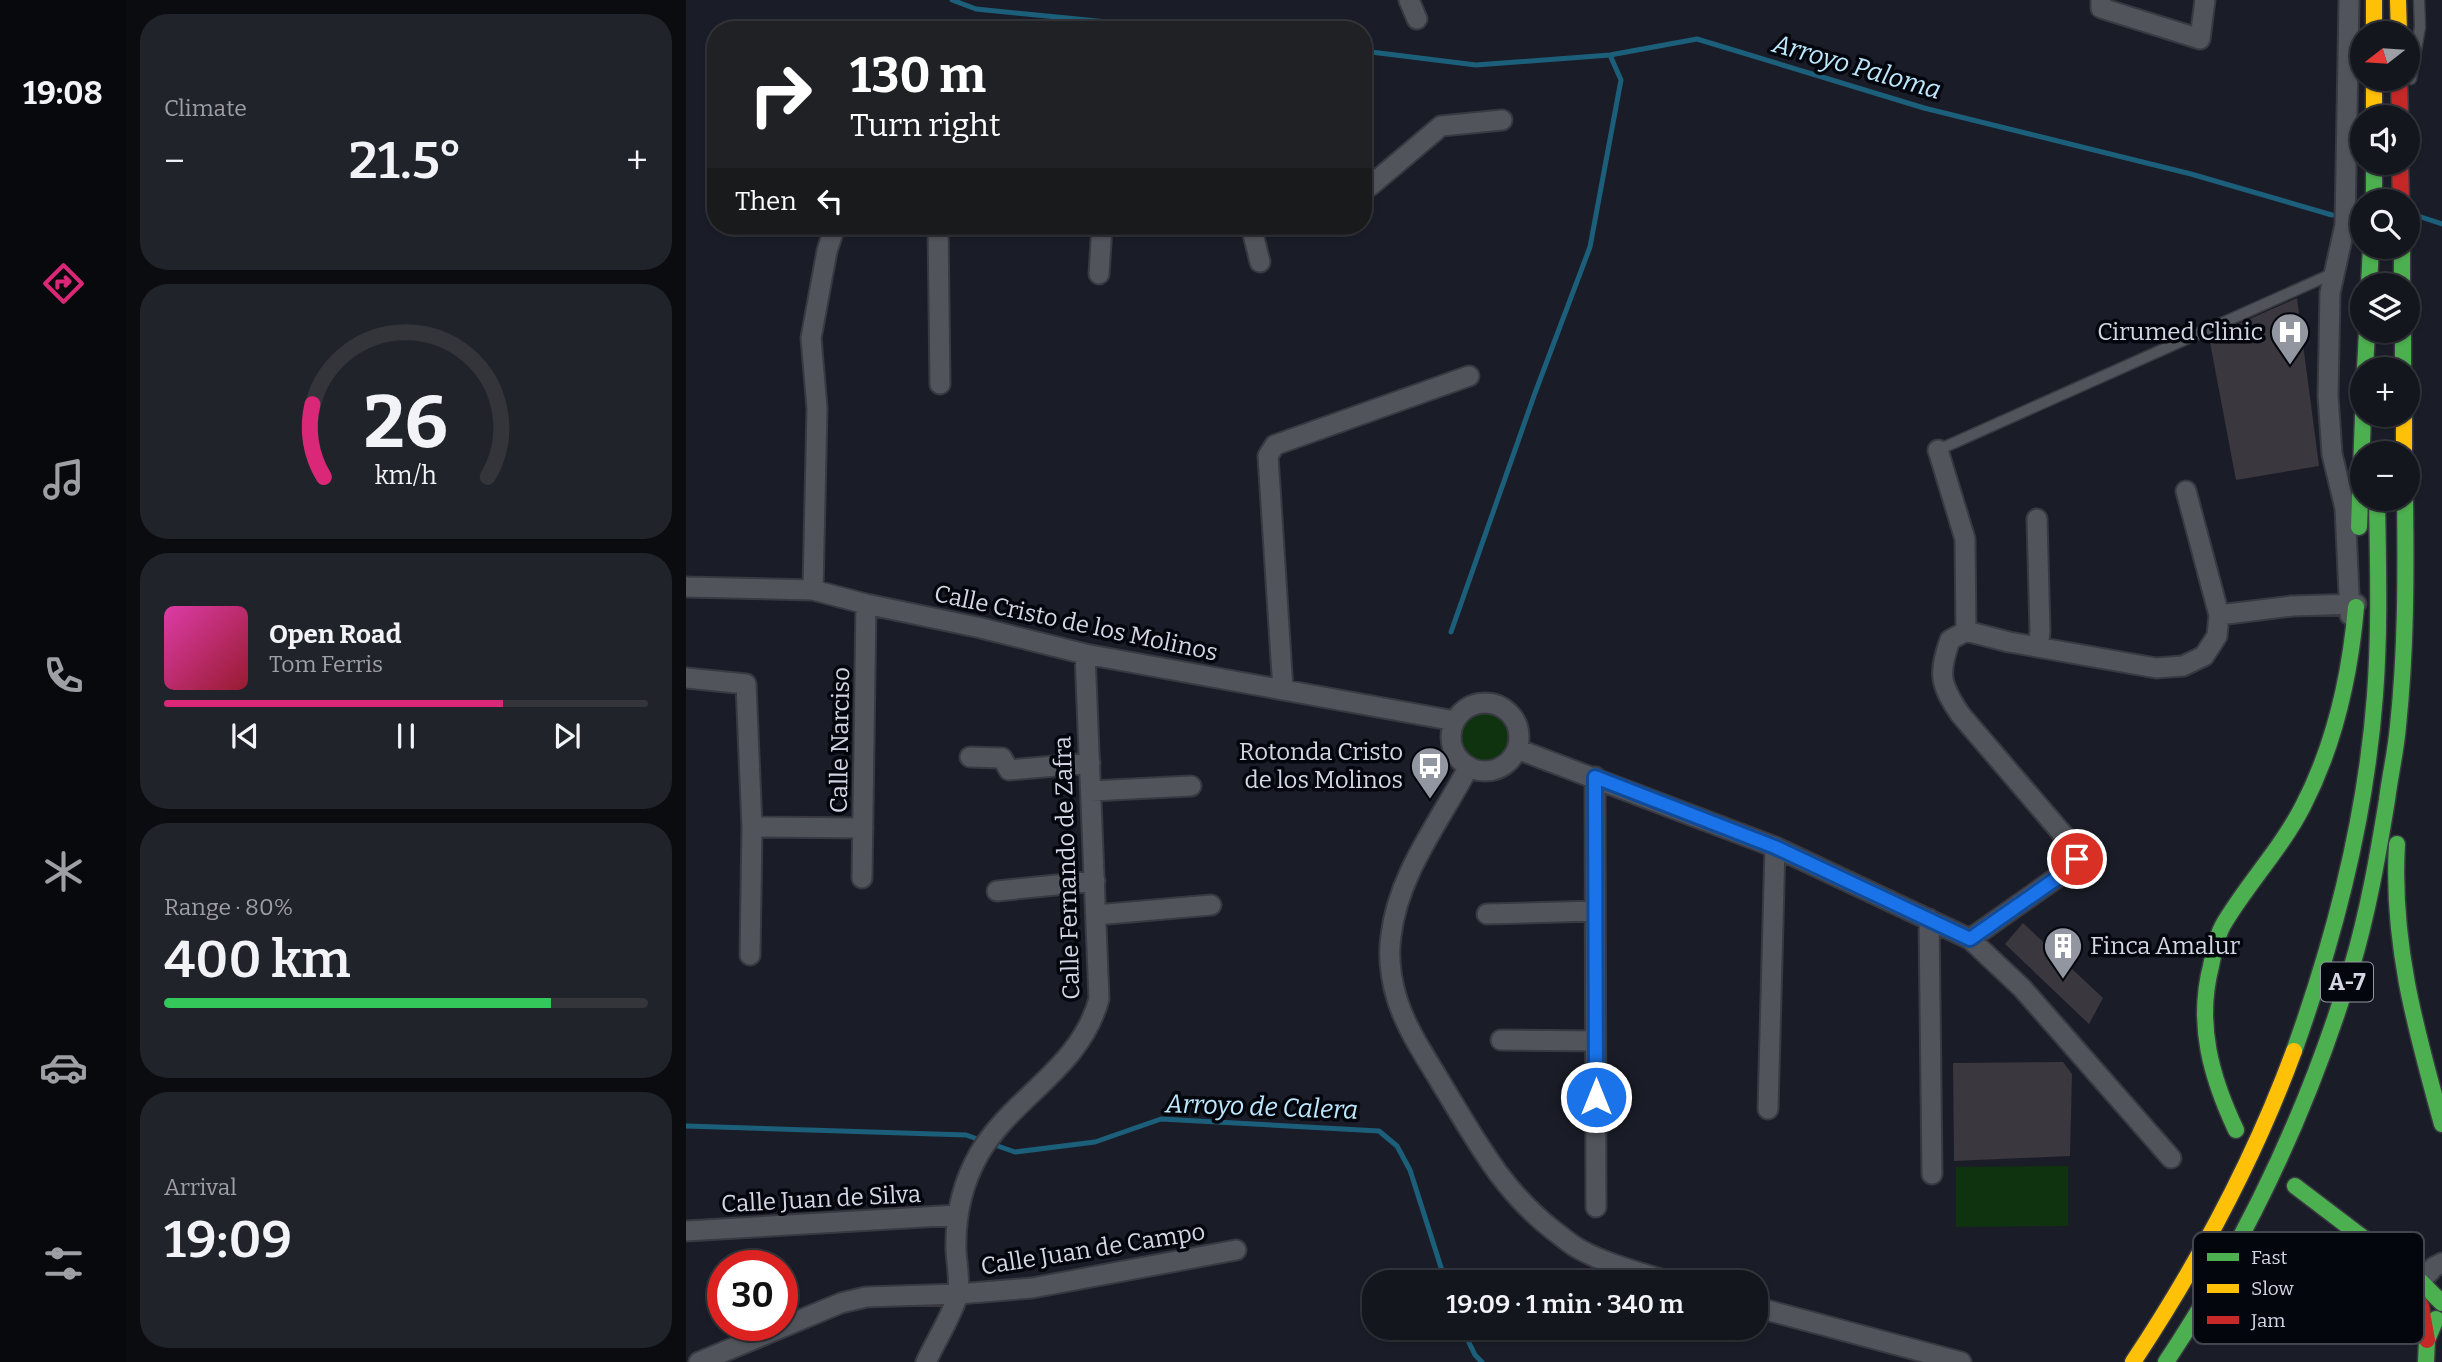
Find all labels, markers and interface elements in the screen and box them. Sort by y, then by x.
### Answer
north arrow [2350,21,2420,91]
map controls [2350,21,2420,511]
water label: Arroyo Paloma [1768,28,1945,106]
text: 130 m [850,46,986,105]
icon: right [735,49,826,140]
text: 19:08 [23,74,103,112]
text: Climate [164,94,247,122]
button: sound [2350,105,2420,175]
text: Turn right [850,106,1001,144]
text: 21.5° [349,129,462,192]
text: − [164,138,185,184]
text: + [626,138,648,184]
icon: left [811,182,849,220]
text: Then [735,186,797,217]
button: search [2350,189,2420,259]
icon: directions [39,259,88,308]
button: layers [2350,273,2420,343]
hospital icon: Cirumed Clinic [2269,311,2311,366]
place label: Cirumed Clinic [2097,318,2263,346]
button: + [2350,357,2420,427]
text: 26 [364,380,448,467]
button: − [2350,441,2420,511]
icon: music [39,455,88,504]
text: km/h [375,461,437,491]
street label: Calle Cristo de los Molinos [932,579,1220,667]
text: Open Road [269,619,401,650]
text: Tom Ferris [269,650,383,678]
icon: phone [39,651,88,700]
street label: Calle Narciso [825,667,855,813]
icon: previous [226,717,264,755]
icon: pause [387,717,425,755]
icon: next [548,717,586,755]
street label: Calle Fernando de Zafra [1048,736,1086,1000]
place label: Rotonda Cristo de los Molinos [1239,738,1403,794]
bus stop icon: Rotonda Cristo de los Molinos [1409,745,1451,800]
pin [2047,829,2107,889]
icon: arrive [2058,840,2096,878]
icon: climate [39,847,88,896]
text: Range · 80% [164,893,293,921]
building icon: Finca Amalur [2042,925,2084,980]
text: 400 km [164,928,351,991]
place label: Finca Amalur [2090,932,2241,960]
road number: A-7 [2321,962,2373,1001]
icon: car [39,1043,88,1092]
position arrow [1559,1060,1633,1134]
water label: Arroyo de Calera [1164,1088,1359,1126]
text: Arrival [164,1173,237,1201]
street label: Calle Juan de Silva [720,1180,922,1218]
text: 19:09 [164,1208,292,1271]
street label: Calle Juan de Campo [979,1217,1207,1281]
legend [2193,1232,2424,1344]
icon: filters [39,1239,88,1288]
text: Fast [2251,1246,2288,1269]
speed limit sign: 30 [707,1250,798,1341]
text: Slow [2251,1277,2294,1300]
text: 19:09 · 1 min · 340 m [1446,1289,1684,1320]
text: Jam [2250,1309,2285,1332]

